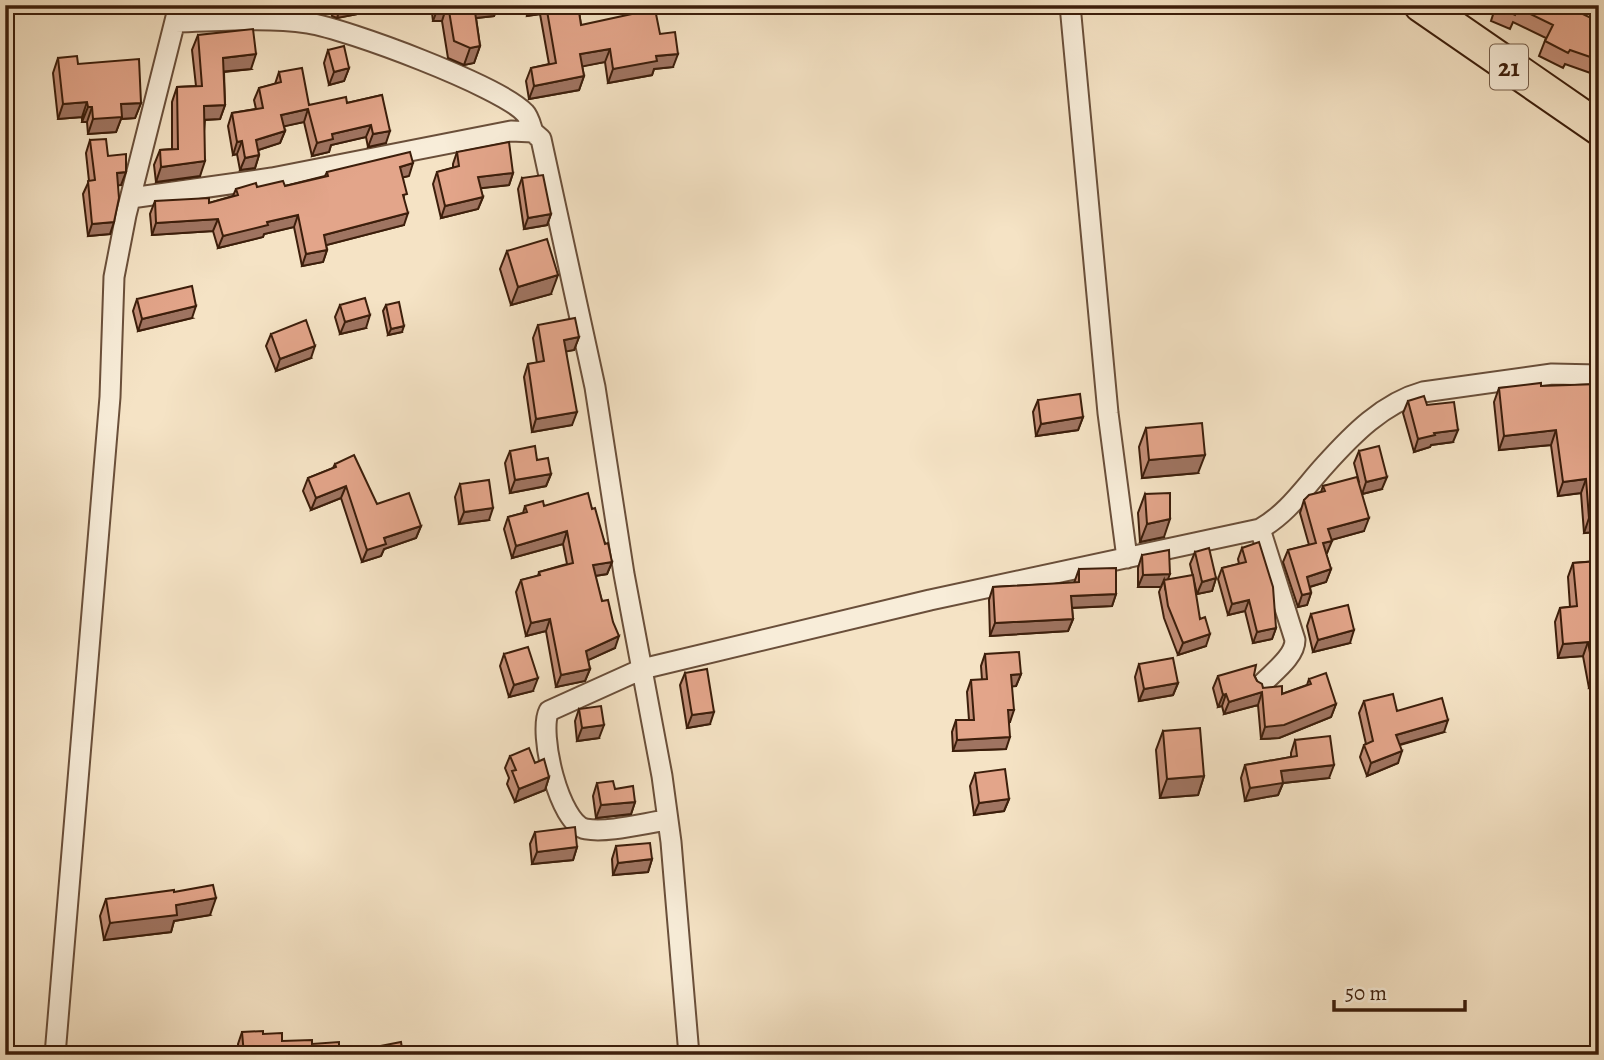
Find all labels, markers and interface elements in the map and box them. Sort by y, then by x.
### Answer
road number: 21 [1490,44,1528,90]
scale bar [1334,969,1466,1013]
text: 50 m [1345,979,1387,1007]

